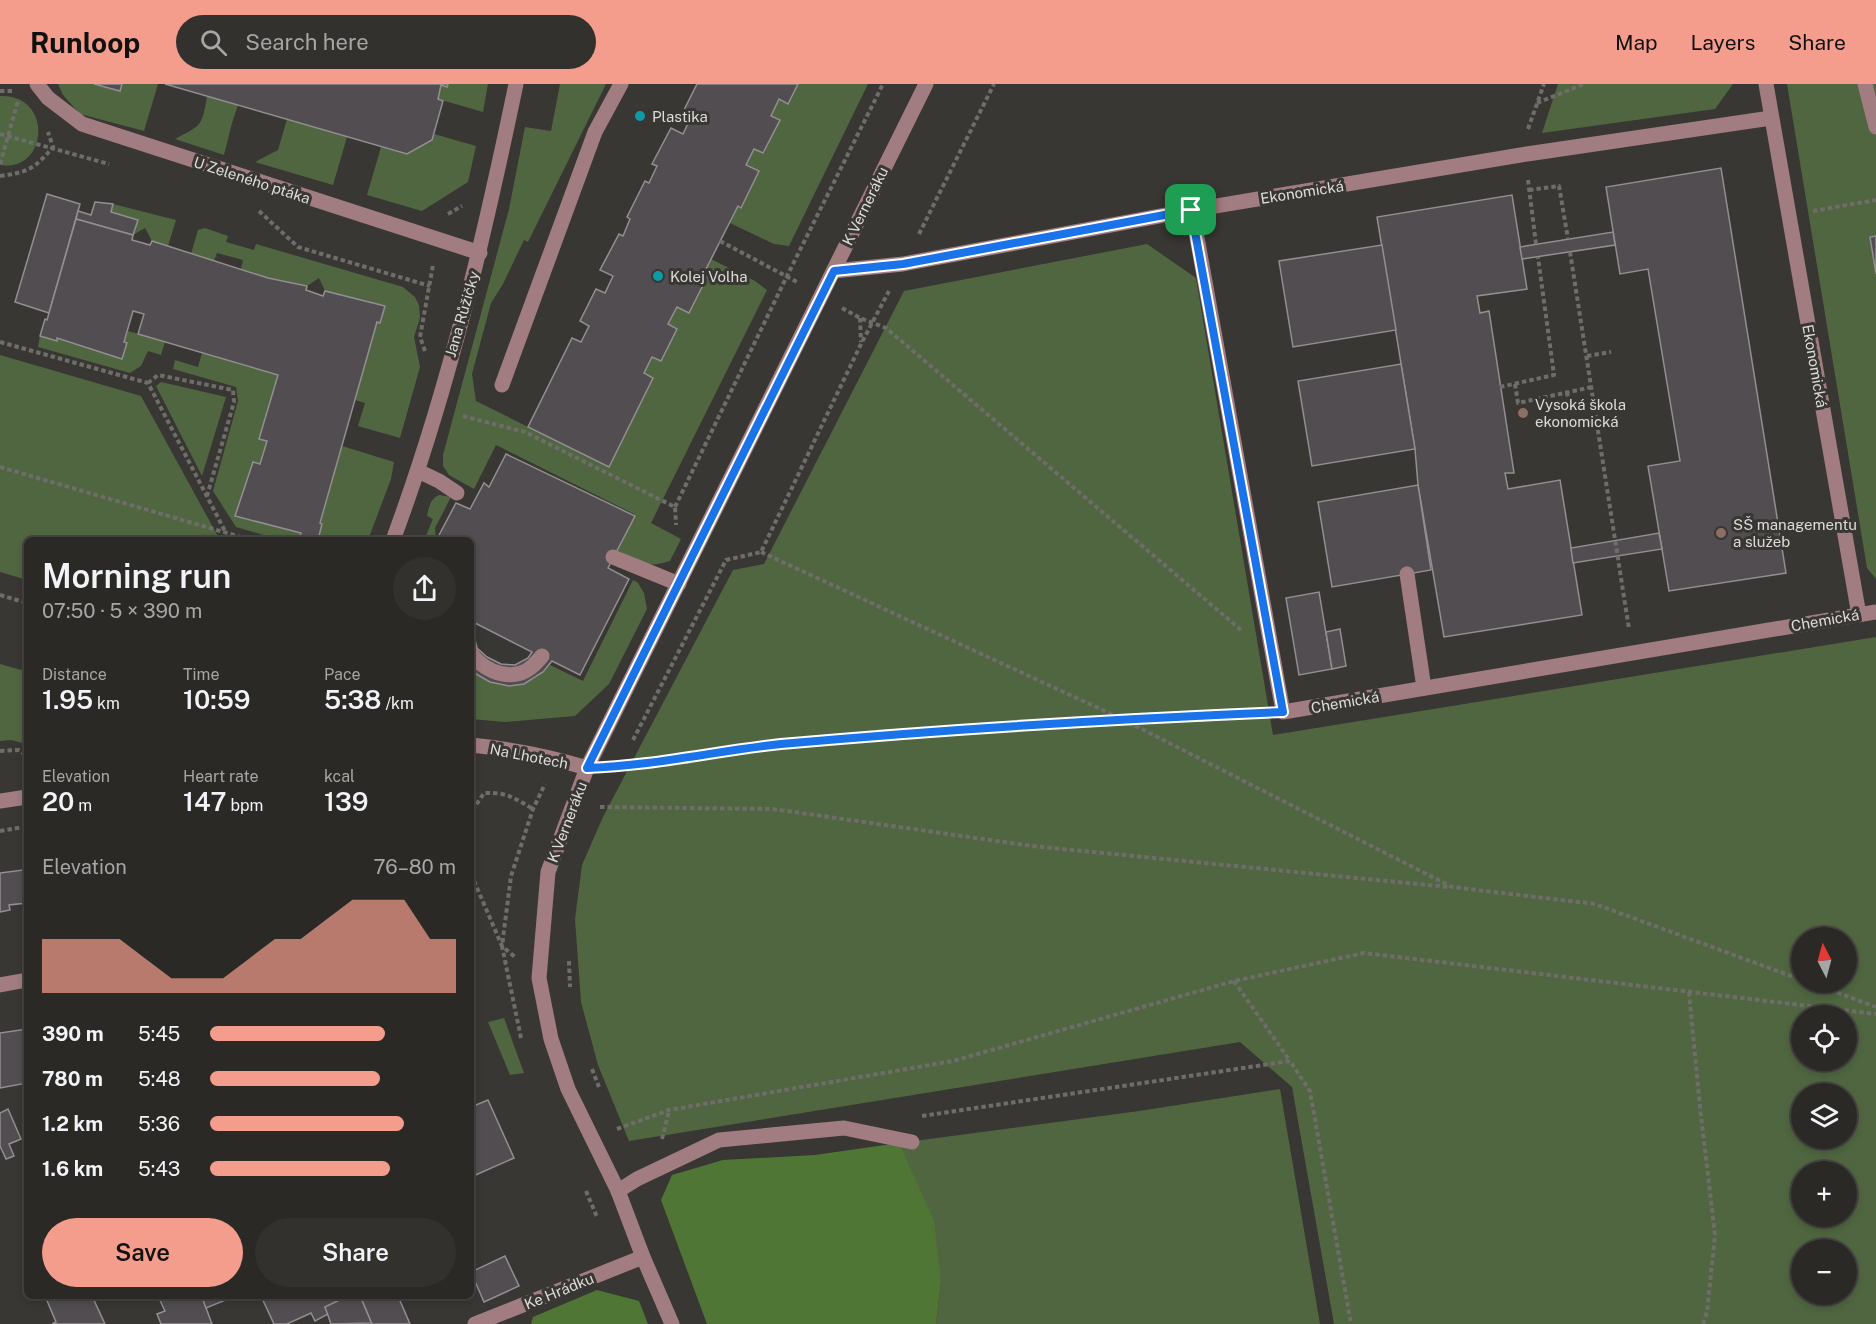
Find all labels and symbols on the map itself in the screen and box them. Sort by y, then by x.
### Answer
place label: Plastika [652,108,708,125]
marker: Plastika [633,109,647,123]
street label: U Zeleného ptáka [192,153,312,207]
street label: K Verneráku [839,164,891,248]
street label: Ekonomická [1259,177,1345,207]
pin [1165,184,1216,235]
place label: Kolej Volha [670,268,747,285]
street label: Jana Růžičky [442,269,482,359]
marker: Kolej Volha [651,269,665,283]
street label: Ekonomická [1799,323,1831,409]
place label: Vysoká škola ekonomická [1535,396,1626,430]
marker: Vysoká škola ekonomická [1516,406,1530,420]
place label: SŠ managementu a služeb [1733,516,1857,550]
marker: SŠ managementu a služeb [1714,526,1728,540]
street label: Chemická [1790,606,1860,634]
street label: Chemická [1310,688,1380,716]
street label: Na Lhotech [488,740,570,772]
street label: K Verneráku [544,779,590,865]
north arrow [1791,927,1857,993]
street label: Ke Hrádku [522,1269,596,1313]

